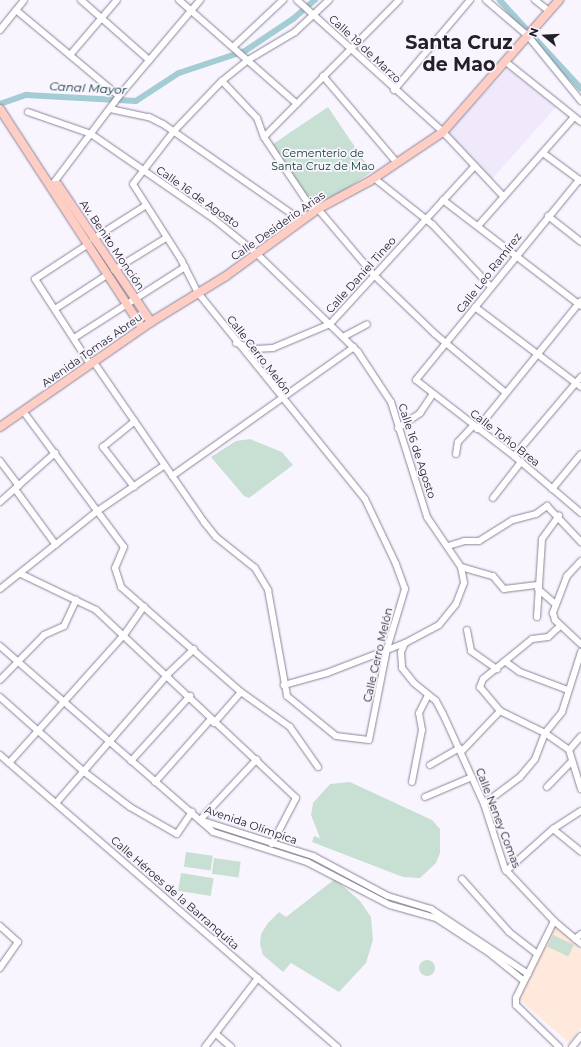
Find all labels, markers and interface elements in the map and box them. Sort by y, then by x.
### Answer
street label: Calle 19 de Marzo [326,12,404,86]
north arrow [525,16,565,56]
text: N [526,26,542,39]
district label: Santa Cruz de Mao [405,32,513,76]
water label: Canal Mayor [49,79,127,97]
park label: Cementerio de Santa Cruz de Mao [271,147,375,173]
street label: Calle 16 de Agosto [154,163,242,231]
street label: Calle Desiderio Arias [228,189,328,263]
street label: Av. Benito Monción [77,197,147,293]
street label: Calle Leo Ramírez [454,230,524,316]
street label: Calle Daniel Tineo [323,234,399,316]
street label: Avenida Tomas Abreu [39,310,145,390]
street label: Calle Cerro Melón [224,313,294,397]
street label: Calle 16 de Agosto [395,402,439,500]
street label: Calle Toño Brea [467,407,543,469]
street label: Calle Cerro Melón [361,606,395,704]
street label: Calle Neney Comas [473,766,523,870]
street label: Avenida Olímpica [203,803,299,847]
street label: Calle Héroes de la Barranquita [108,834,242,952]

